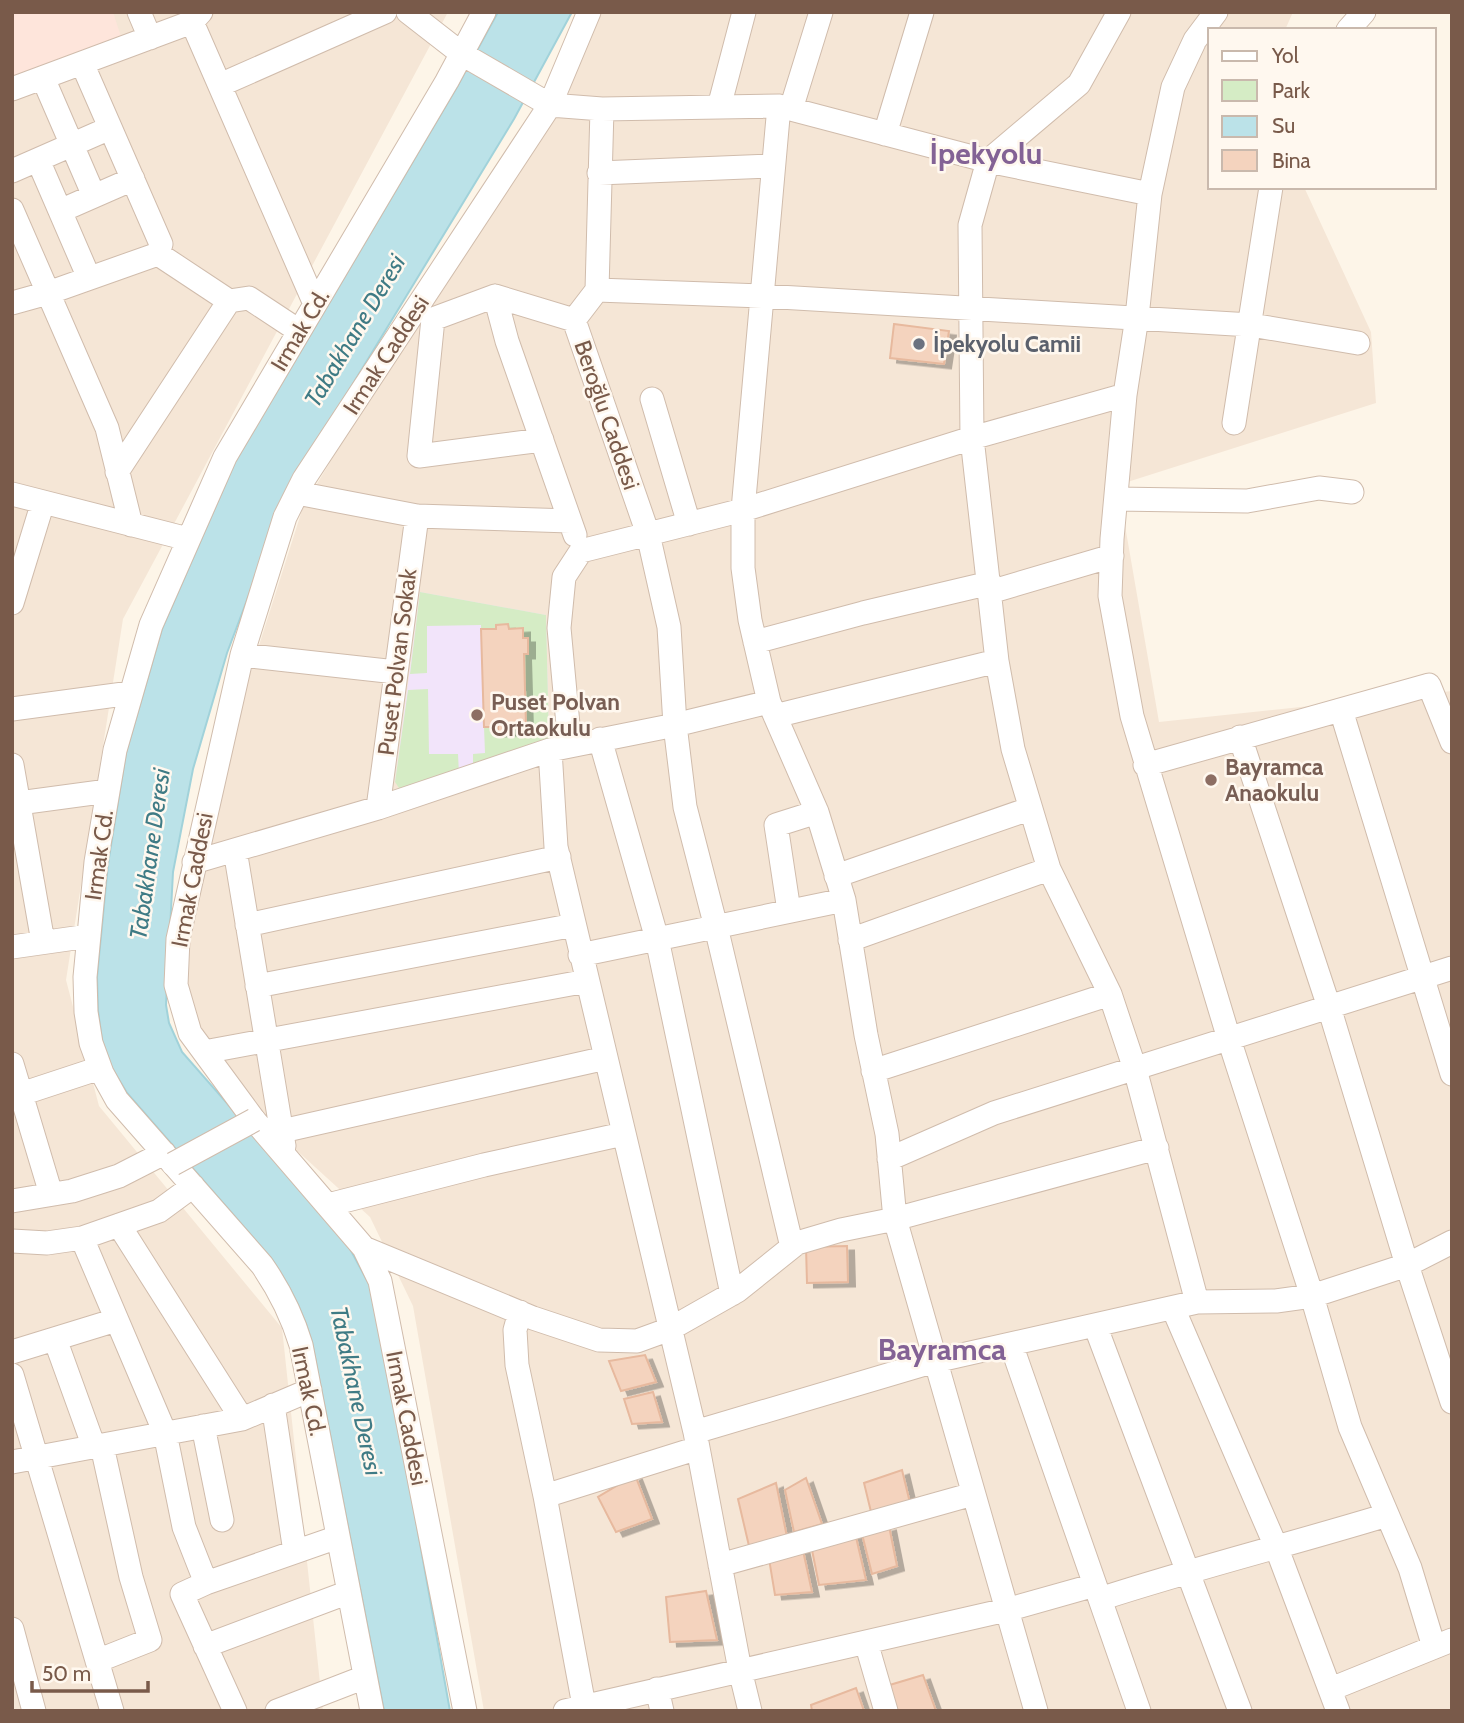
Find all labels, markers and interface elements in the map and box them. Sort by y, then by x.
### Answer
legend [1208,28,1436,189]
text: Yol [1271,43,1299,68]
text: Park [1272,78,1310,103]
text: Su [1272,113,1295,138]
district label: İpekyolu [930,135,1042,172]
text: Bina [1272,148,1311,173]
water label: Tabakhane Deresi [298,249,412,412]
street label: Irmak Cd. [265,284,335,376]
street label: Irmak Caddesi [337,290,435,420]
place label: İpekyolu Camii [933,330,1081,358]
marker: İpekyolu Camii [911,336,927,352]
street label: Beroğlu Caddesi [568,337,646,493]
street label: Puset Polvan Sokak [372,566,422,757]
place label: Puset Polvan Ortaokulu [491,688,620,742]
marker: Puset Polvan Ortaokulu [469,707,485,723]
place label: Bayramca Anaokulu [1225,753,1324,807]
water label: Tabakhane Deresi [123,766,176,941]
marker: Bayramca Anaokulu [1203,772,1219,788]
street label: Irmak Cd. [79,808,119,902]
street label: Irmak Caddesi [165,810,219,950]
water label: Tabakhane Deresi [324,1304,389,1479]
district label: Bayramca [878,1331,1006,1368]
street label: Irmak Cd. [286,1344,332,1438]
street label: Irmak Caddesi [380,1348,434,1488]
scale bar [32,1650,147,1694]
text: 50 m [42,1661,91,1686]

